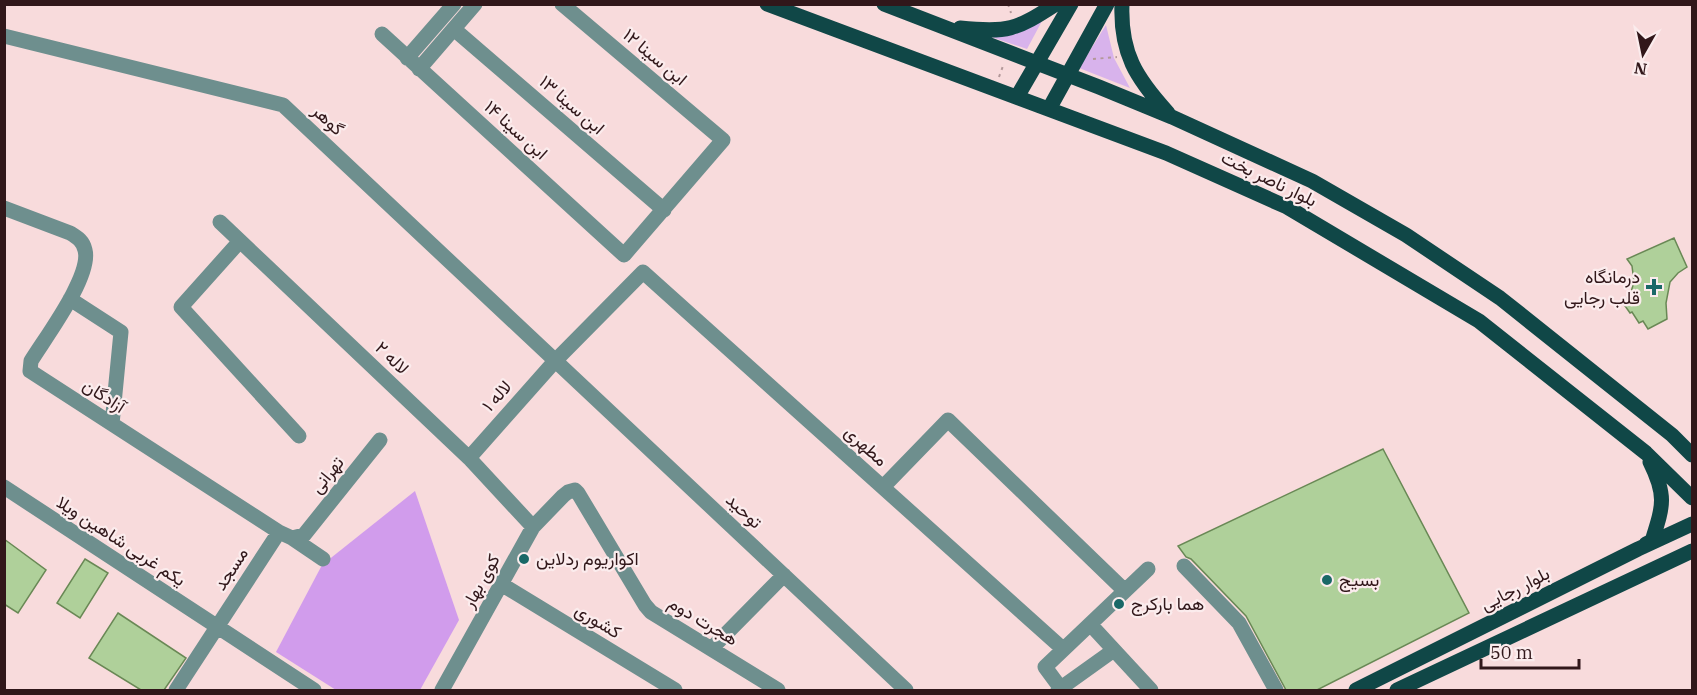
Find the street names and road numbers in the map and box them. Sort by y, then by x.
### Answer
street label: ابن سینا ۱۲ [618,23,692,90]
street label: ابن سینا ۱۳ [535,70,610,139]
street label: ابن سینا ۱۴ [480,95,553,164]
street label: گوهر [307,98,349,140]
street label: بلوار ناصر بخت [1217,145,1321,212]
street label: لاله ۲ [371,336,414,379]
street label: آزادگان [78,373,132,419]
street label: لاله ۱ [477,375,517,416]
street label: مطهری [840,420,893,471]
street label: تهرانی [305,451,349,498]
street label: توحید [721,488,767,533]
street label: یکم غربی شاهین ویلا [52,490,190,592]
street label: مسجد [208,543,253,595]
street label: کوی بهار [456,550,505,613]
street label: بلوار رجایی [1476,561,1553,616]
street label: هجرت دوم [664,591,742,651]
street label: کشوری [571,598,626,643]

